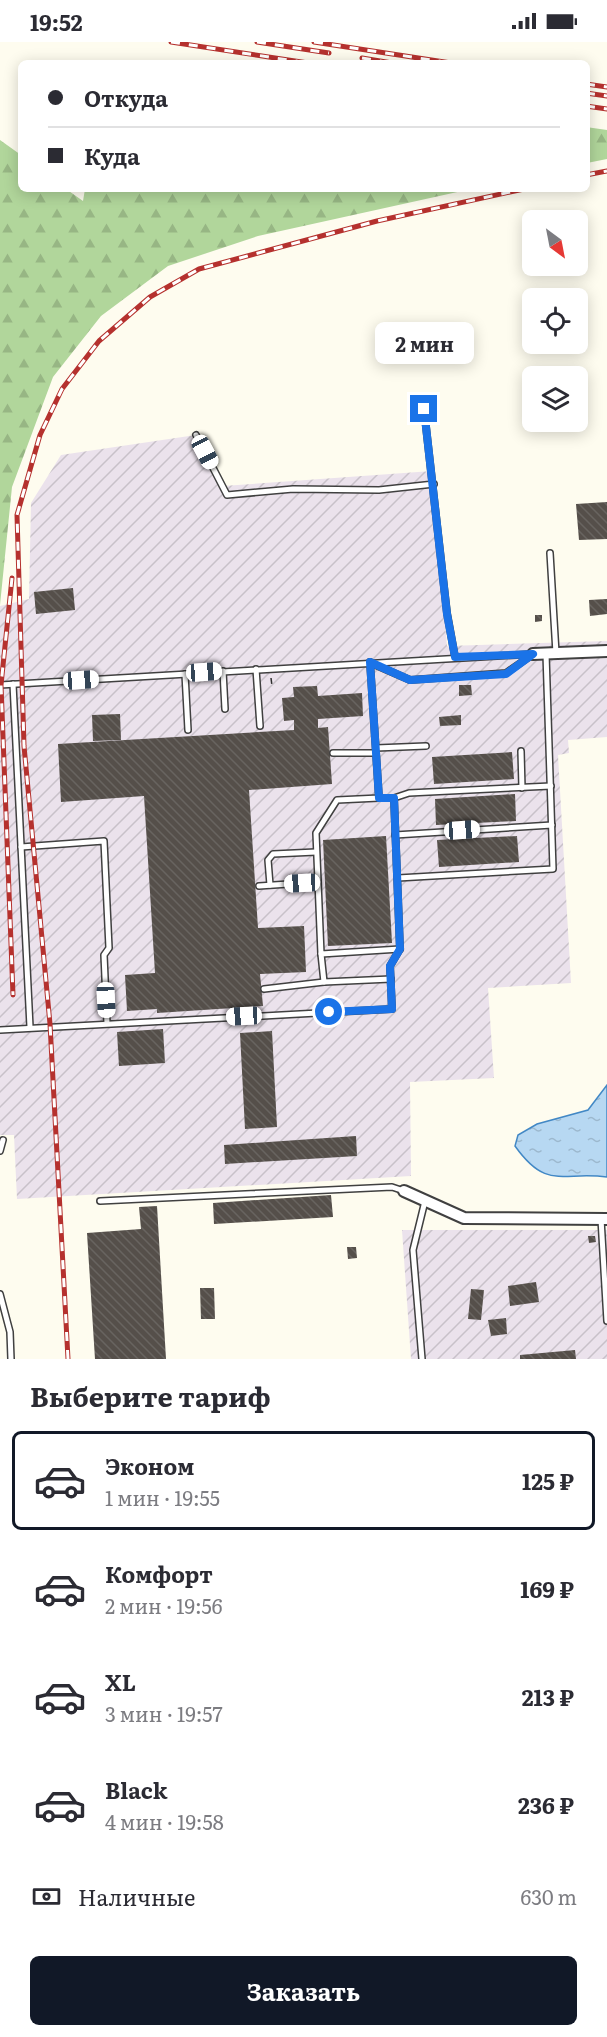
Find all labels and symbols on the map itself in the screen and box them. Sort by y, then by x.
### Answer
north arrow [522,210,588,276]
callout: 2 мин [374,322,474,364]
route end [410,395,437,422]
car [189,432,221,472]
car [185,662,223,682]
car [62,670,100,690]
car [443,820,481,840]
car [284,873,320,893]
car [96,982,116,1018]
route start [315,998,342,1025]
car [226,1006,262,1026]

